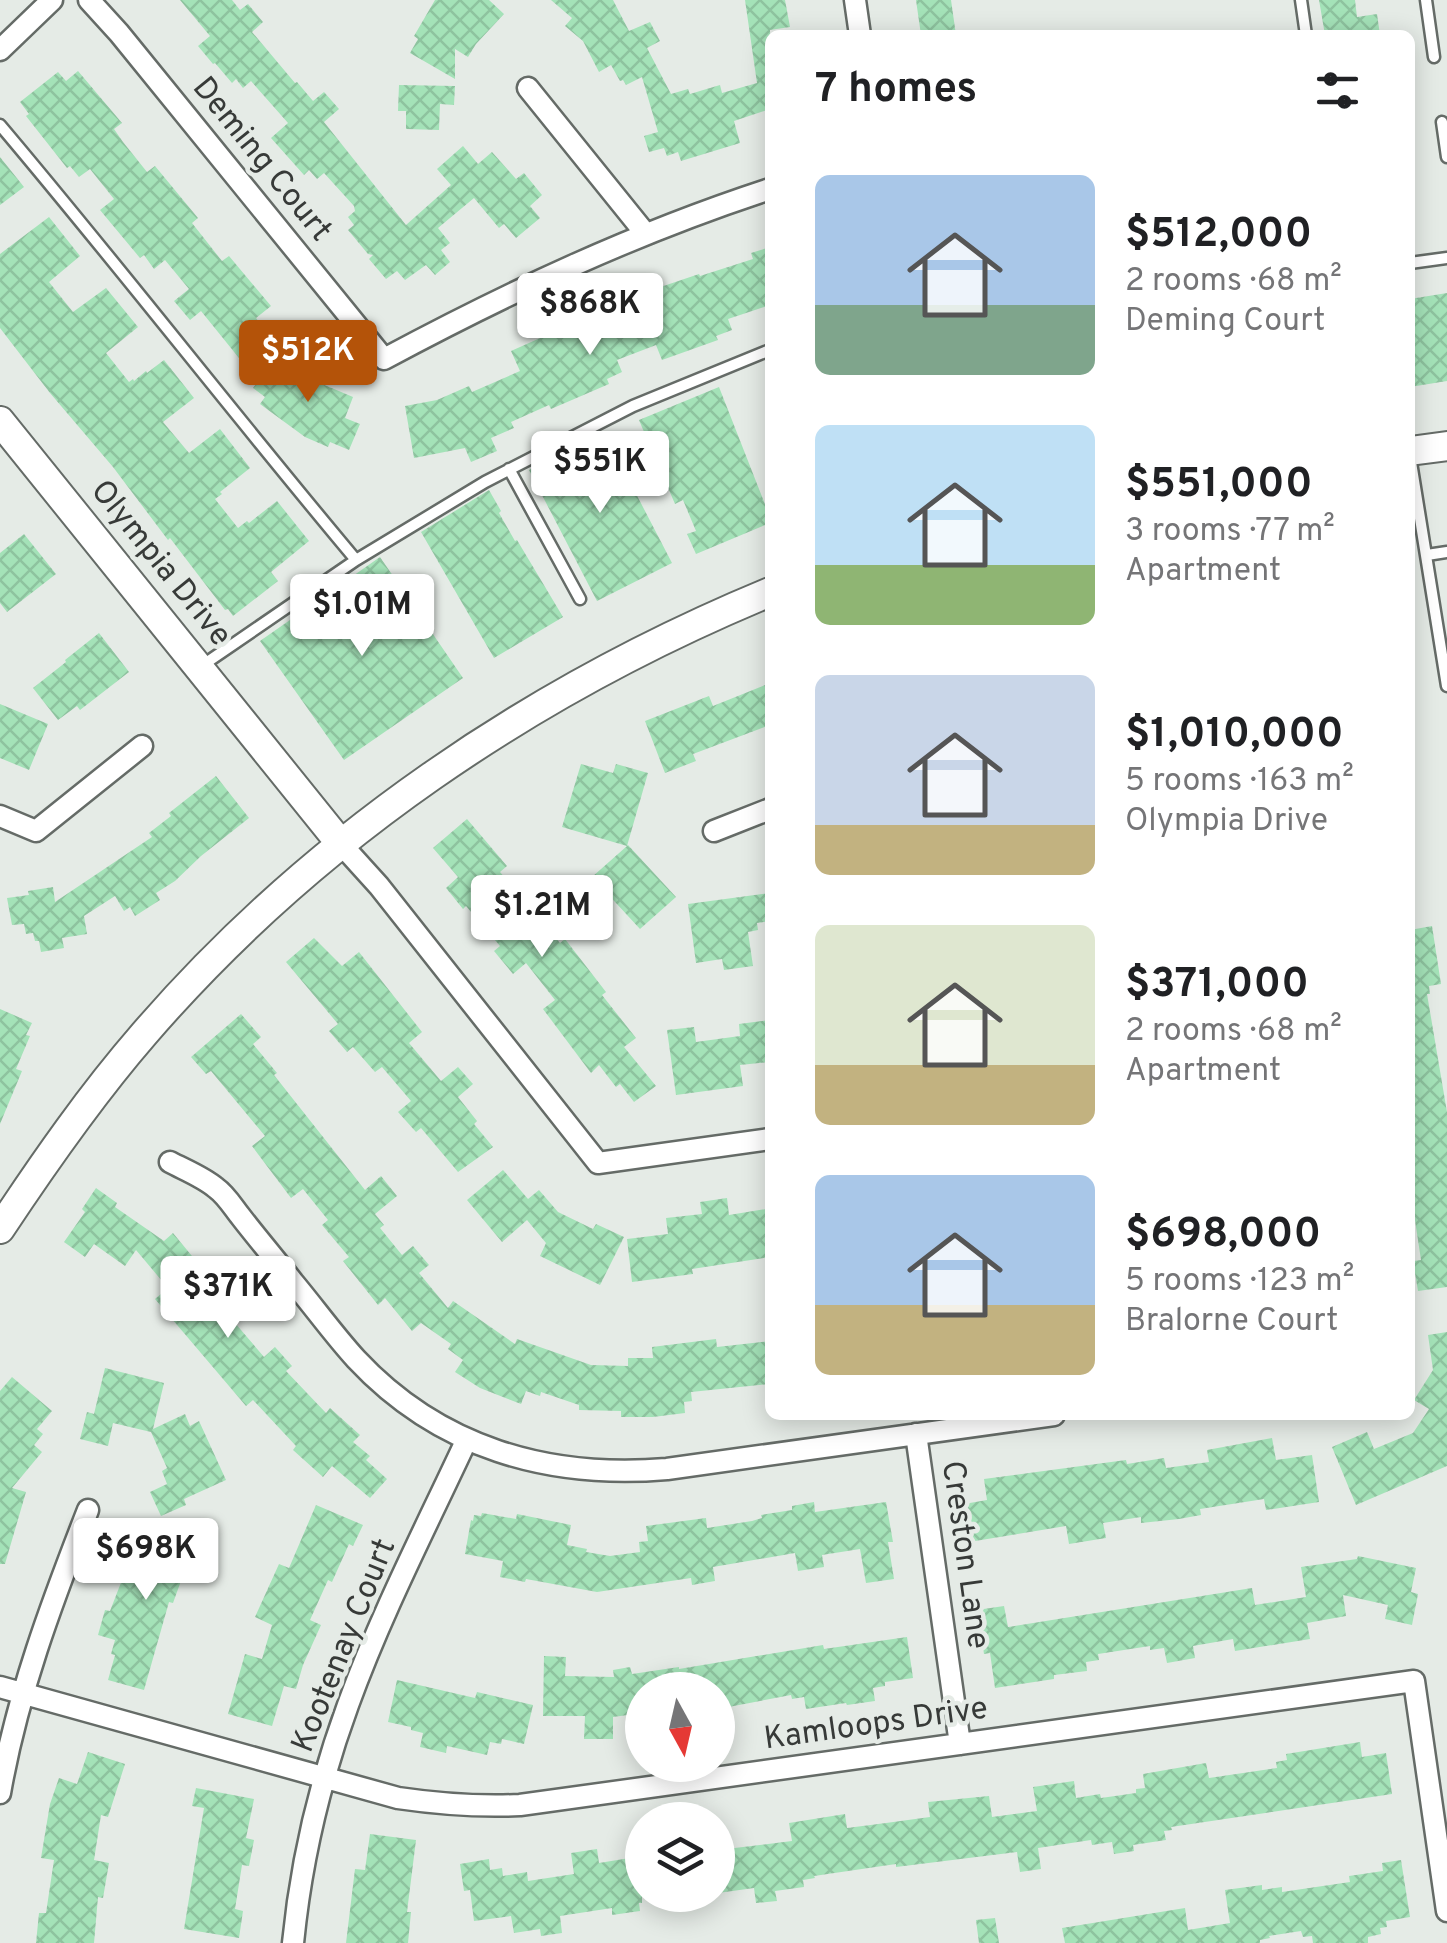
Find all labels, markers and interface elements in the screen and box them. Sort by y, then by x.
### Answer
icon: filters [1310,63,1365,118]
text: 7 homes [815,64,977,117]
street label: Deming Court [182,70,340,250]
text: $512,000 [1125,209,1312,262]
icon: home [895,215,1015,335]
text: 2 rooms · 68 m² [1125,262,1342,302]
pin: $868K [520,273,660,358]
text: $868K [539,285,641,325]
text: Deming Court [1125,302,1325,342]
pin: $512K [238,320,378,405]
text: $512K [261,332,355,372]
pin: $551K [530,431,670,516]
text: $551K [553,443,647,483]
text: $551,000 [1125,459,1313,512]
icon: home [895,465,1015,585]
street label: Olympia Drive [81,473,239,655]
text: 3 rooms · 77 m² [1125,512,1335,552]
text: Apartment [1125,552,1281,592]
pin: $1.01M [281,574,443,659]
text: $1.01M [312,586,412,626]
text: $1,010,000 [1125,709,1344,762]
icon: home [895,715,1015,835]
text: 5 rooms · 163 m² [1125,762,1354,802]
text: Olympia Drive [1125,802,1328,842]
pin: $1.21M [461,875,623,960]
text: $1.21M [493,887,591,927]
text: $371,000 [1125,959,1309,1012]
icon: home [895,965,1015,1085]
text: 2 rooms · 68 m² [1125,1012,1342,1052]
text: Apartment [1125,1052,1281,1092]
text: $698,000 [1125,1209,1321,1262]
icon: home [895,1215,1015,1335]
pin: $371K [158,1256,298,1341]
text: 5 rooms · 123 m² [1125,1262,1354,1302]
text: $371K [182,1268,274,1308]
text: Bralorne Court [1125,1302,1338,1342]
street label: Creston Lane [931,1458,997,1652]
pin: $698K [76,1518,216,1603]
text: $698K [95,1530,197,1570]
street label: Kootenay Court [284,1533,406,1759]
north arrow [625,1672,735,1782]
map controls [625,1672,735,1912]
street label: Kamloops Drive [762,1689,990,1761]
button: layers [625,1802,735,1912]

